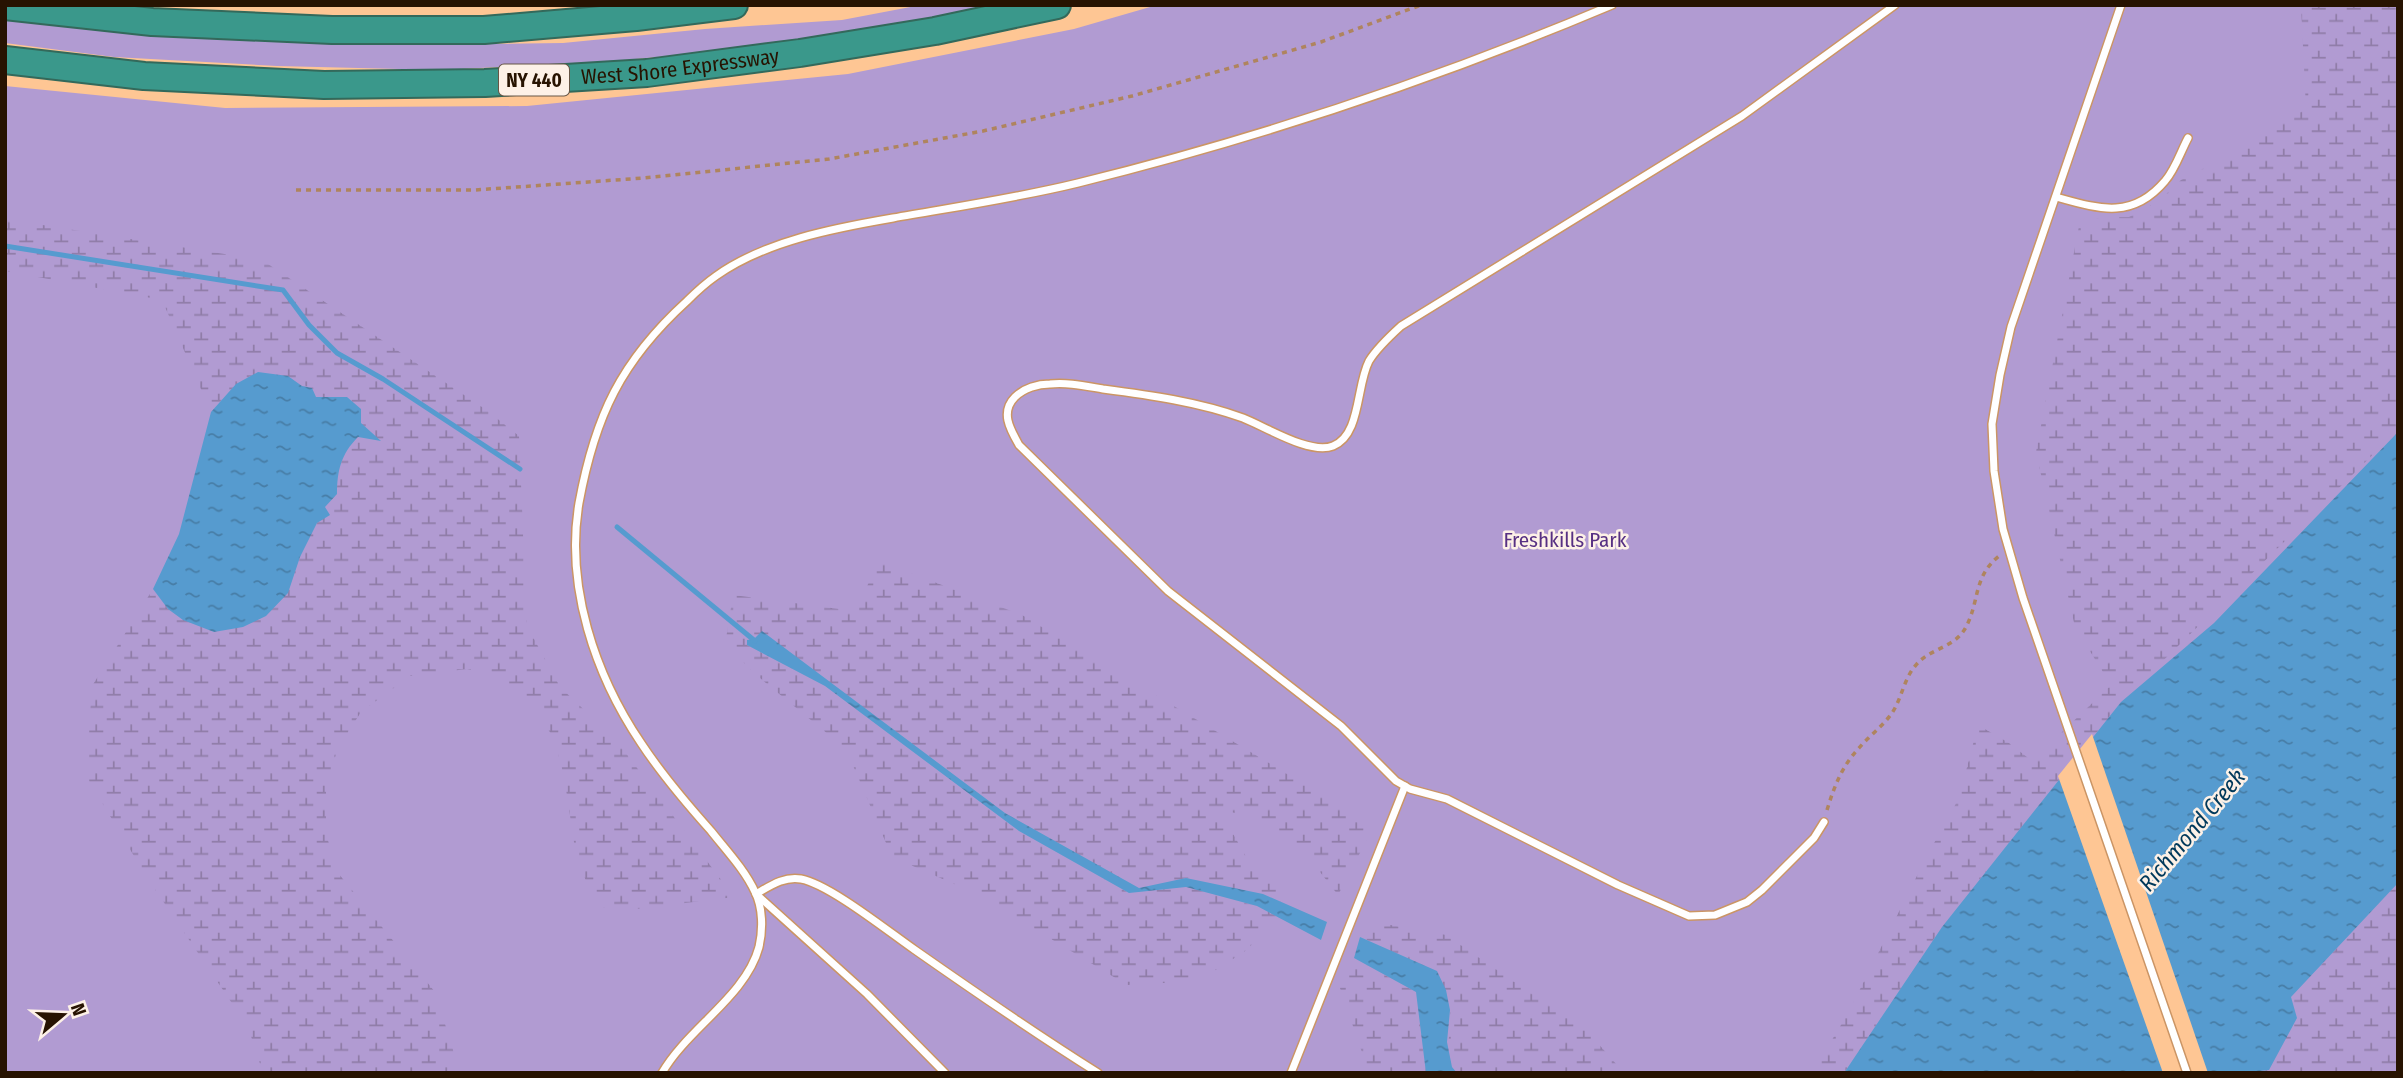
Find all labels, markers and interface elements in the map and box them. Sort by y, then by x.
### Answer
street label: West Shore Expressway [580,43,781,90]
road number: NY 440 [499,64,569,96]
park label: Freshkills Park [1504,527,1627,553]
water label: Richmond Creek [2133,763,2251,897]
north arrow [28,980,98,1050]
text: N [66,1000,91,1019]

